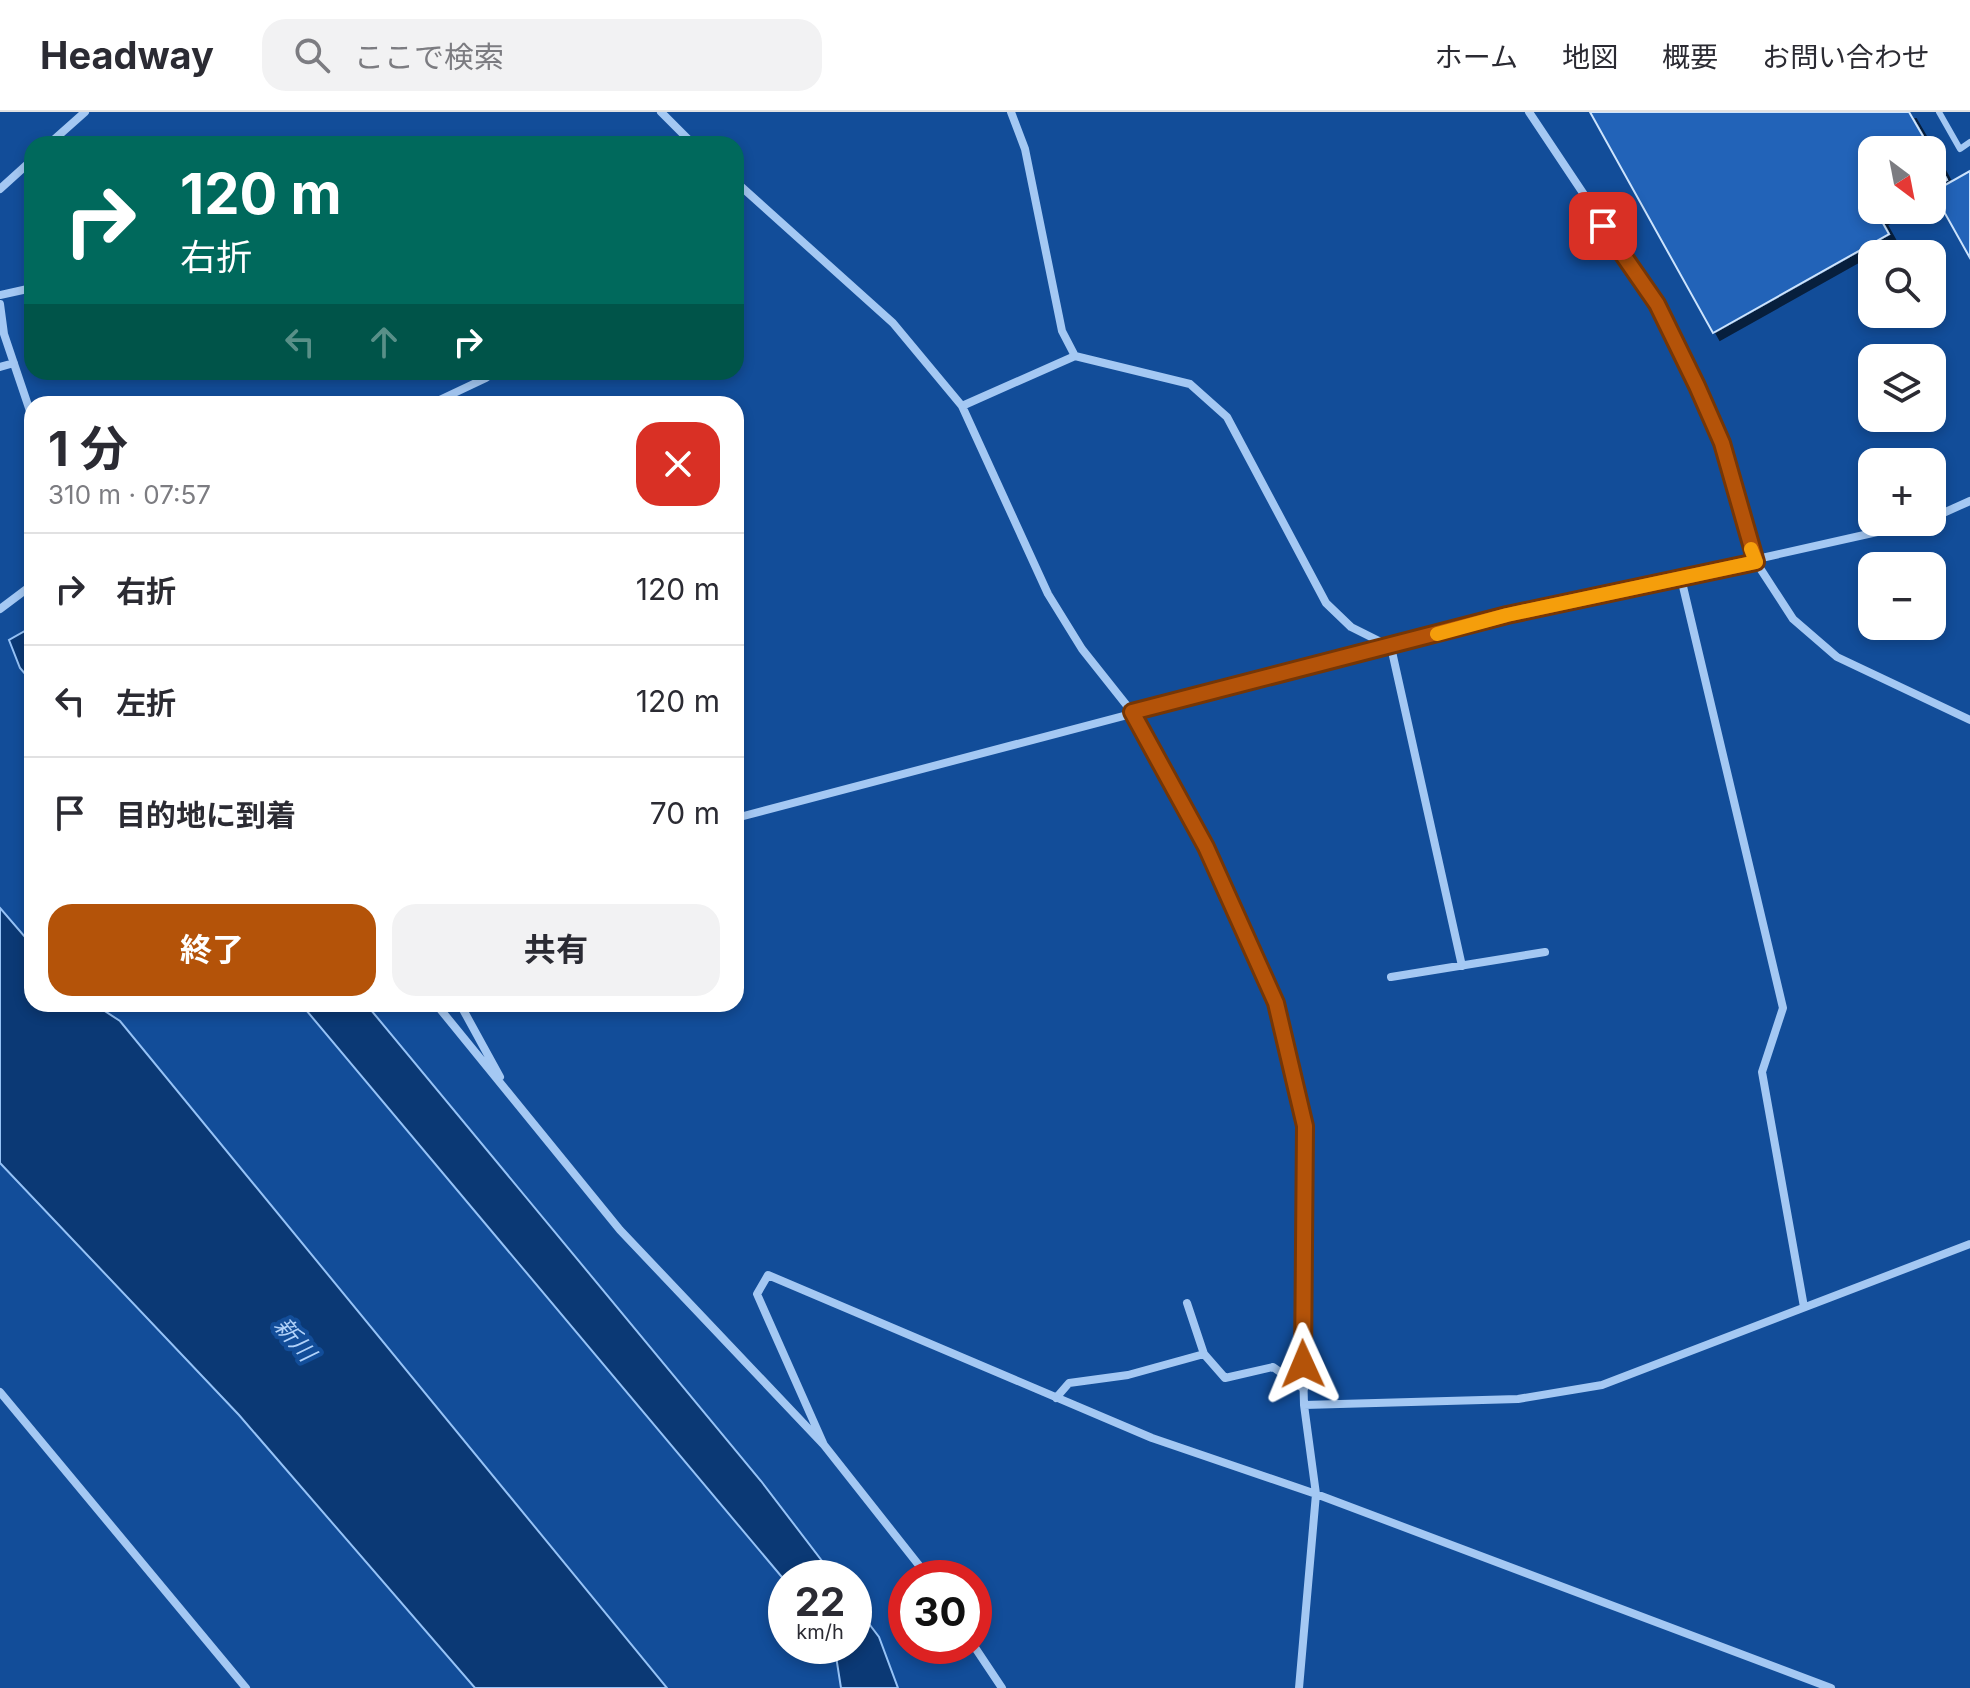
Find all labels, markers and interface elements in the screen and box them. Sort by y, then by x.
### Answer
search box [262,19,822,91]
text: Headway [40,32,214,78]
icon: search [290,33,334,77]
text: ここで検索 [354,39,504,75]
text: ホーム [1435,40,1518,74]
text: 地図 [1562,40,1618,74]
text: 概要 [1662,40,1718,74]
text: お問い合わせ [1762,40,1930,74]
north arrow [1858,136,1946,224]
map controls [1858,136,1946,640]
text: 120 m [180,160,342,228]
icon: right [48,168,152,272]
pin [1569,192,1637,260]
icon: arrive [1581,204,1625,248]
text: 右折 [180,235,252,279]
button: search [1858,240,1946,328]
icon: left [278,320,322,364]
icon: ahead [362,320,406,364]
icon: right [446,320,490,364]
button: layers [1858,344,1946,432]
text: 1 分 [48,419,128,478]
button: close [636,422,720,506]
button: + [1858,448,1946,536]
text: 310 m · 07:57 [48,479,211,510]
button: − [1858,552,1946,640]
icon: right [48,567,92,611]
text: 120 m [636,571,720,607]
text: 右折 [116,573,176,609]
icon: left [48,679,92,723]
text: 120 m [636,683,720,719]
text: 左折 [116,685,176,721]
icon: arrive [48,791,92,835]
text: 70 m [650,795,720,831]
text: 目的地に到着 [116,797,296,833]
button: 終了 [48,904,376,996]
button: 共有 [392,904,720,996]
water label: 新川 [268,1311,323,1369]
position arrow [1261,1322,1345,1406]
speed limit sign: 30 [888,1560,992,1664]
text: 22 [795,1577,845,1626]
text: km/h [796,1620,844,1644]

